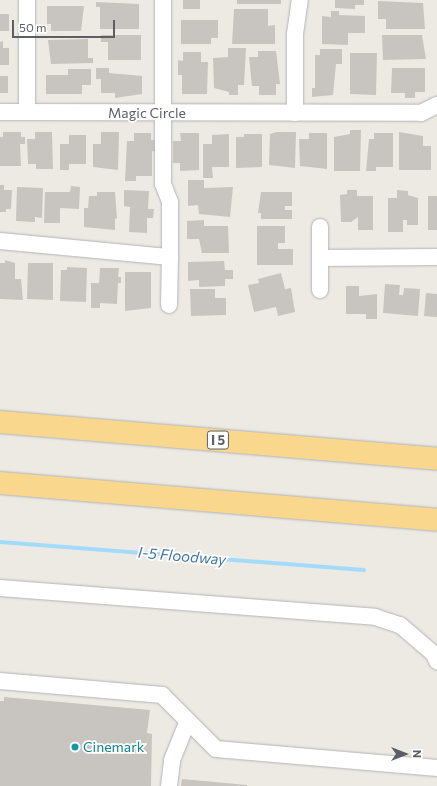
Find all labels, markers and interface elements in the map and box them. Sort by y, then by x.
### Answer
scale bar [14,12,117,38]
text: 50 m [19,20,47,34]
street label: Magic Circle [108,105,186,121]
road number: I 5 [206,429,230,451]
water label: I-5 Floodway [137,543,227,569]
north arrow [385,734,425,774]
place label: Cinemark [83,739,144,755]
marker: Cinemark [70,742,80,752]
text: N [411,750,424,758]

